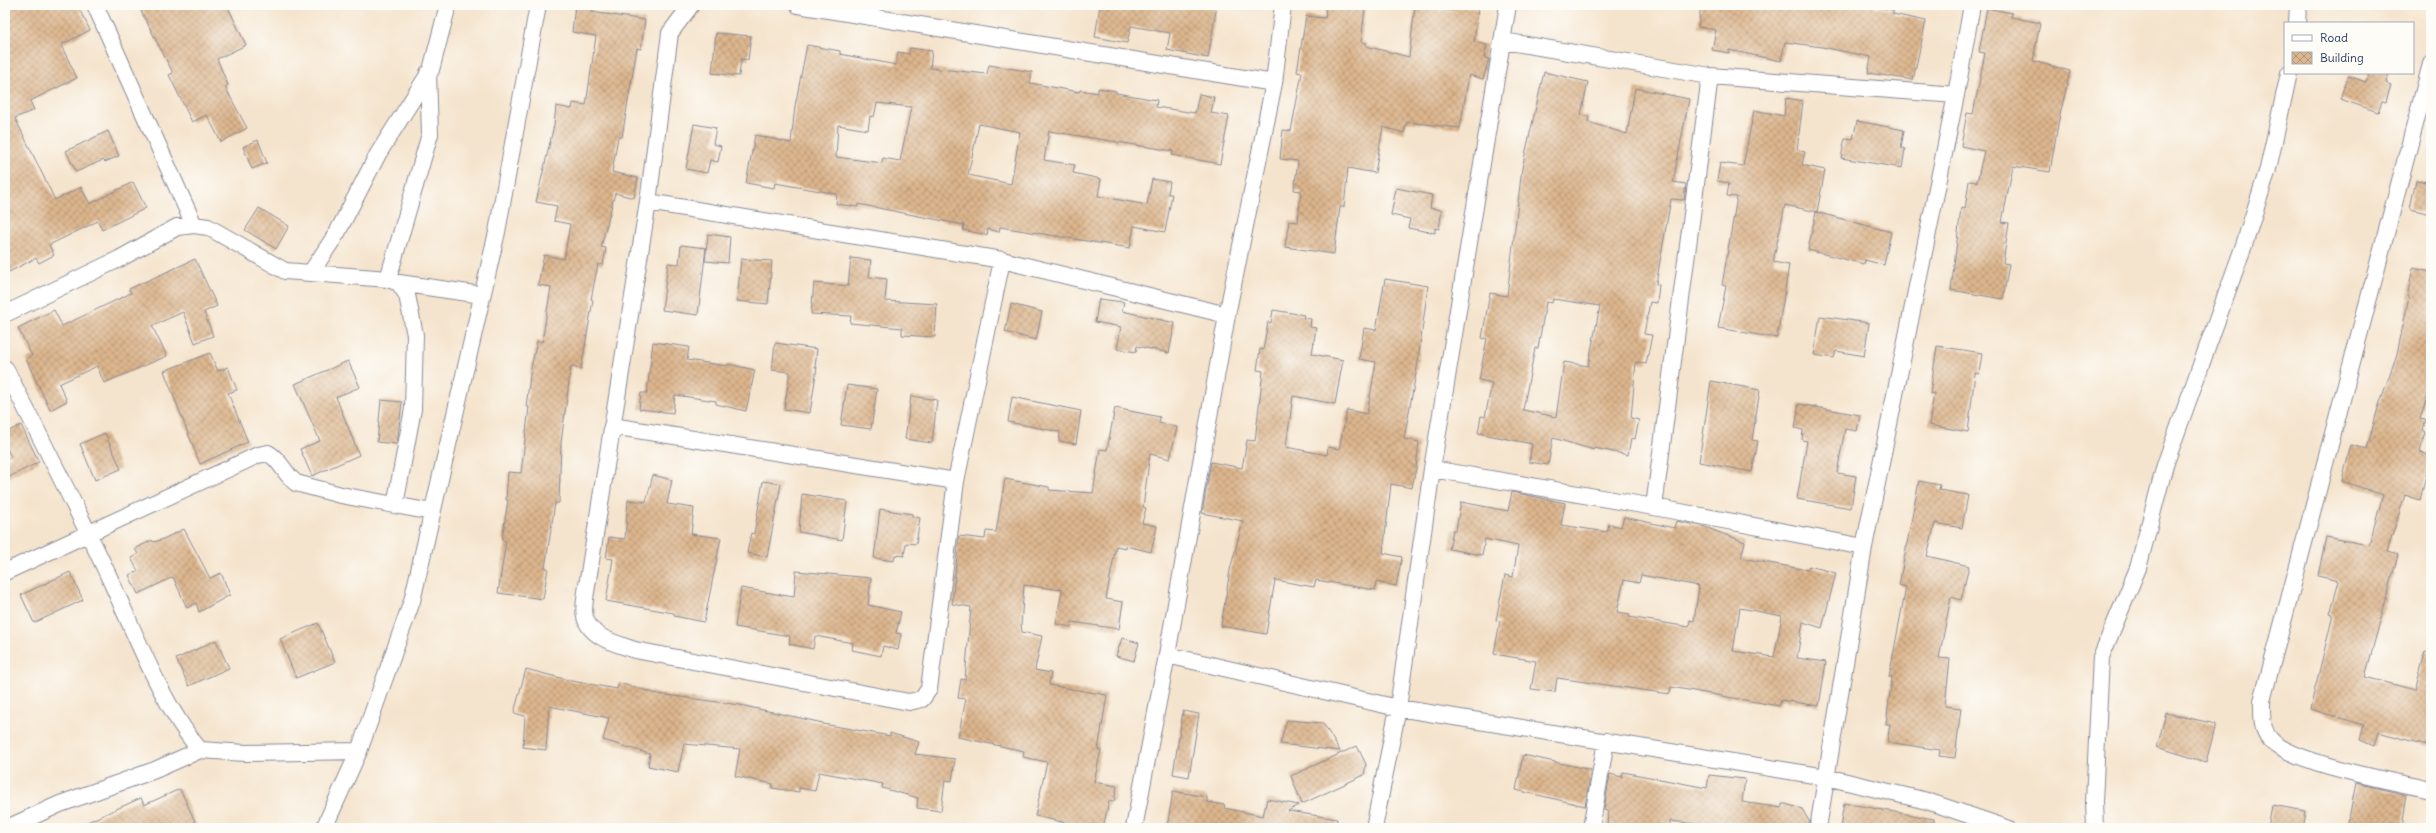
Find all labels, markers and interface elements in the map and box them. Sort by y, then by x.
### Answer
legend [2284,22,2414,74]
text: Road [2320,30,2348,45]
text: Building [2320,50,2364,65]

